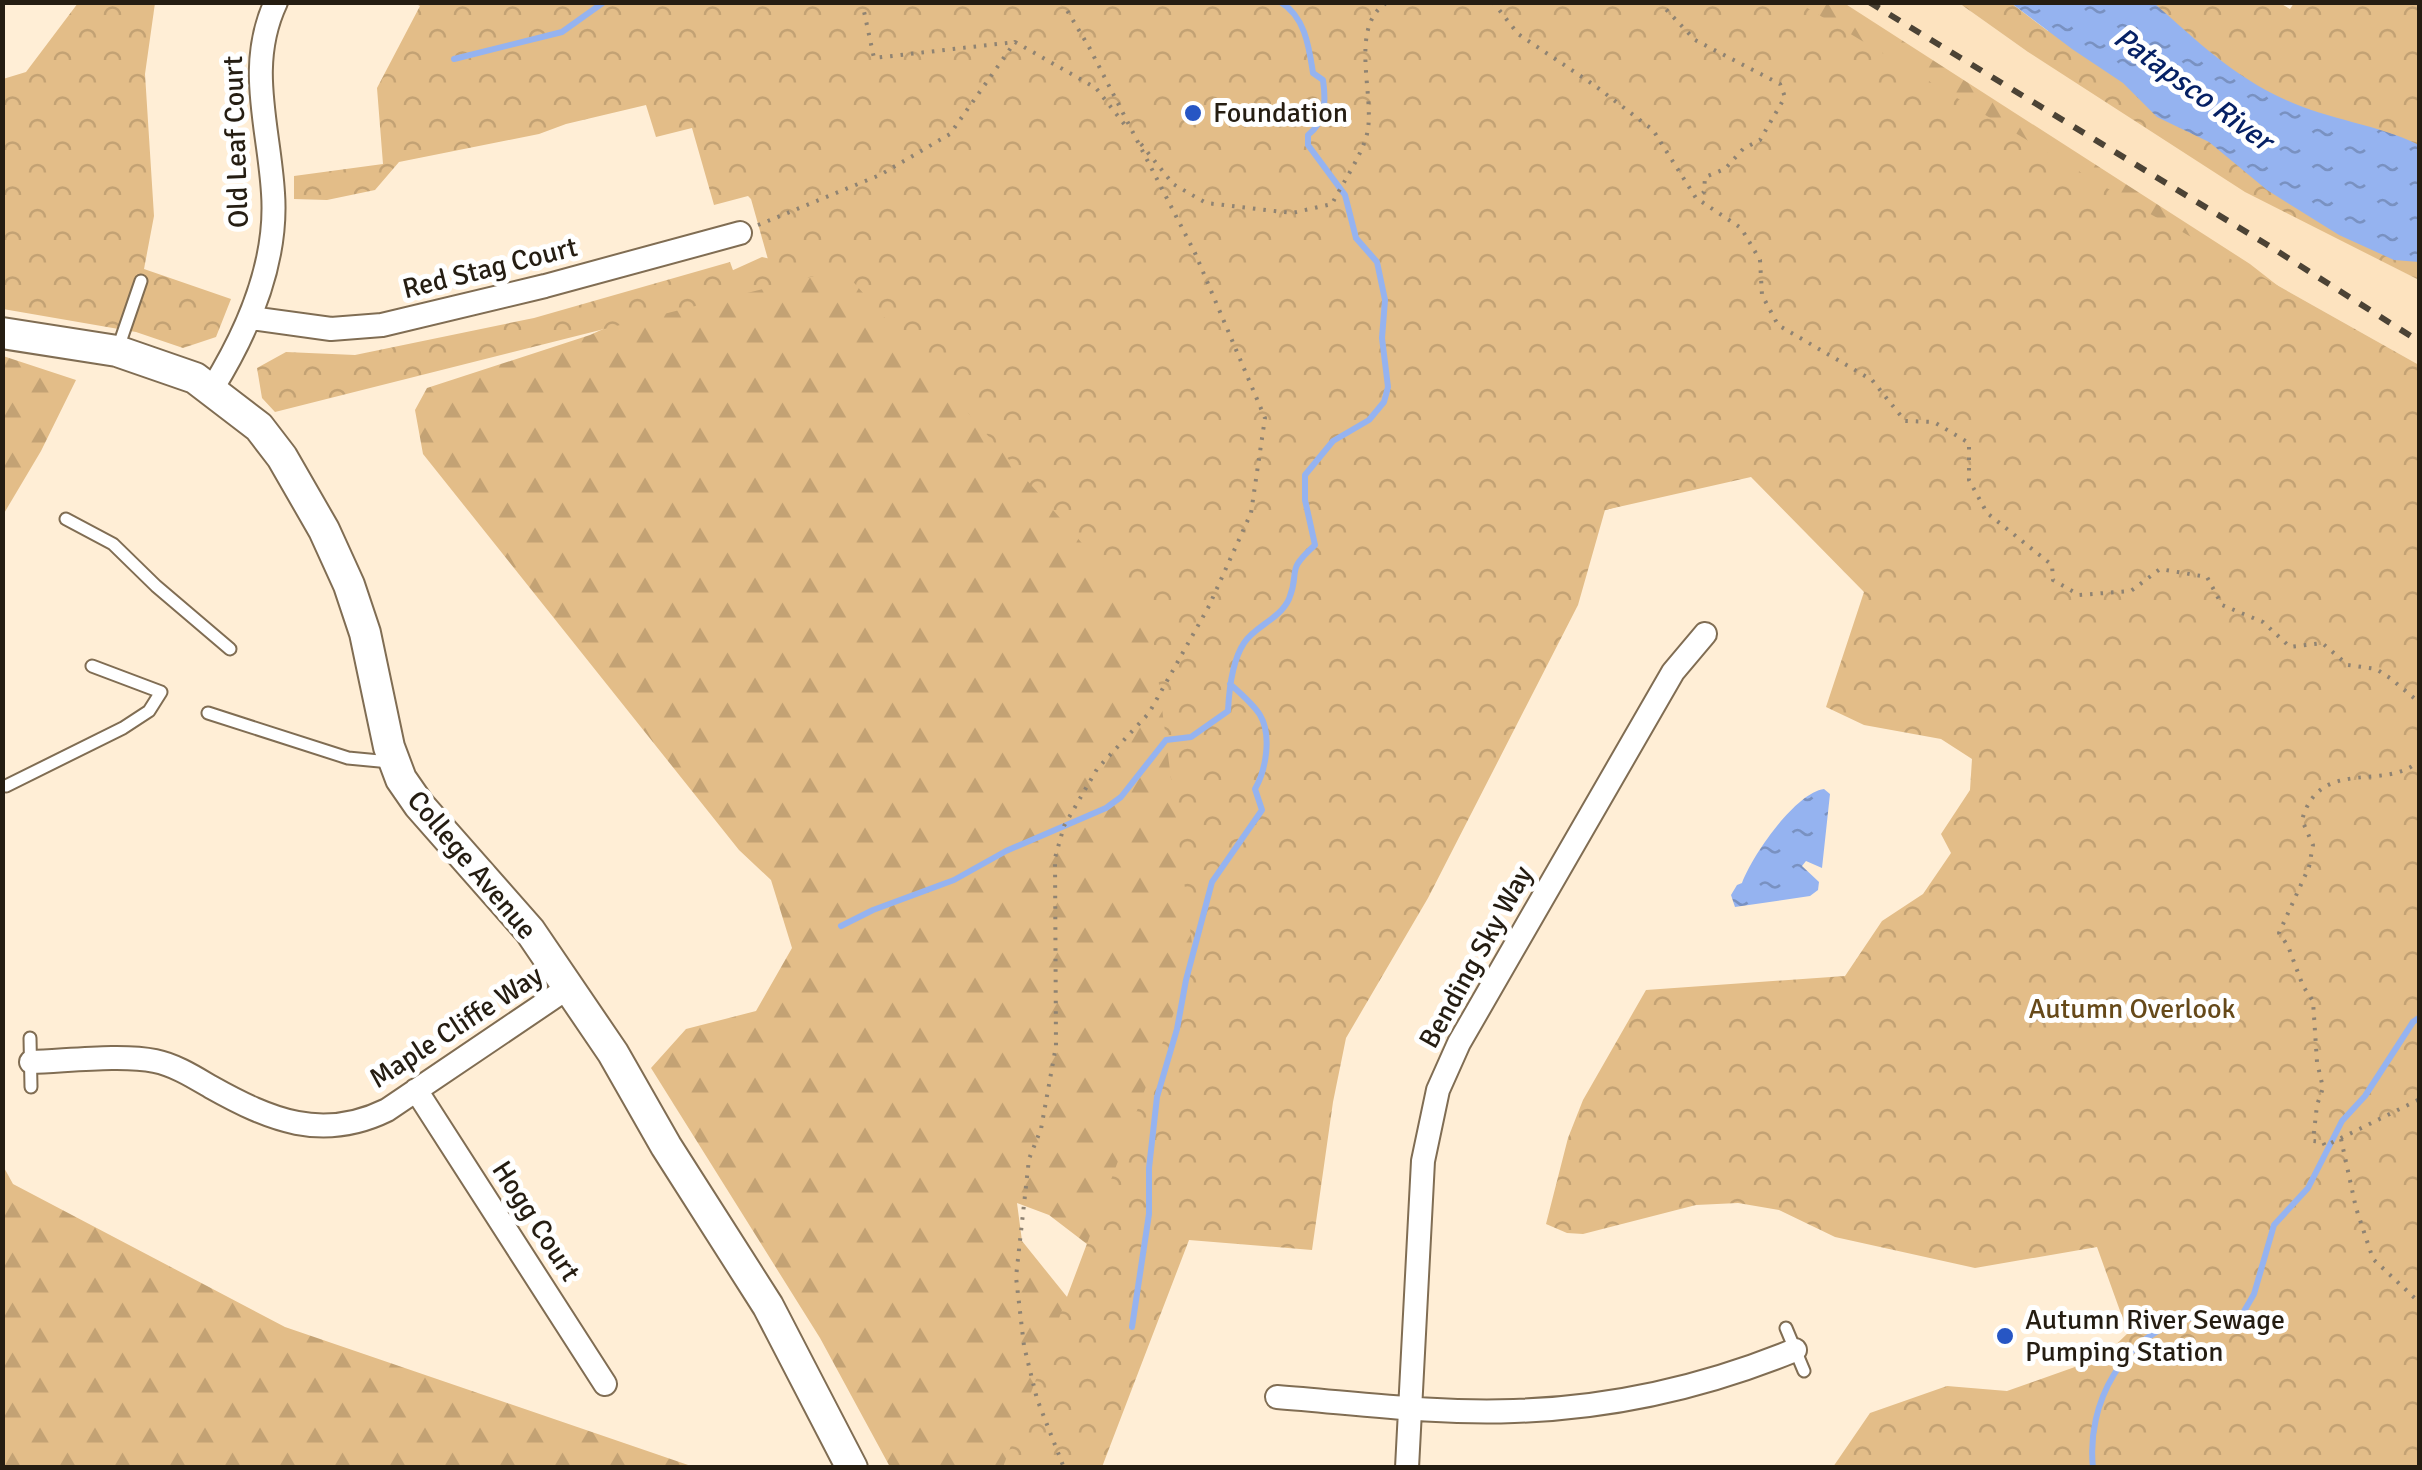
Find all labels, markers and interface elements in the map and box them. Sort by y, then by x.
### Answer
water label: Patapsco River [2106,19,2283,161]
street label: Old Leaf Court [216,55,256,229]
place label: Foundation [1213,96,1348,130]
marker: Foundation [1182,102,1204,124]
street label: Red Stag Court [399,230,581,306]
street label: College Avenue [400,784,544,946]
street label: Bending Sky Way [1412,860,1540,1054]
street label: Maple Cliffe Way [363,958,549,1096]
park label: Autumn Overlook [2028,992,2236,1026]
street label: Hogg Court [485,1155,588,1288]
place label: Autumn River Sewage Pumping Station [2025,1303,2285,1369]
marker: Autumn River Sewage Pumping Station [1994,1325,2016,1347]

